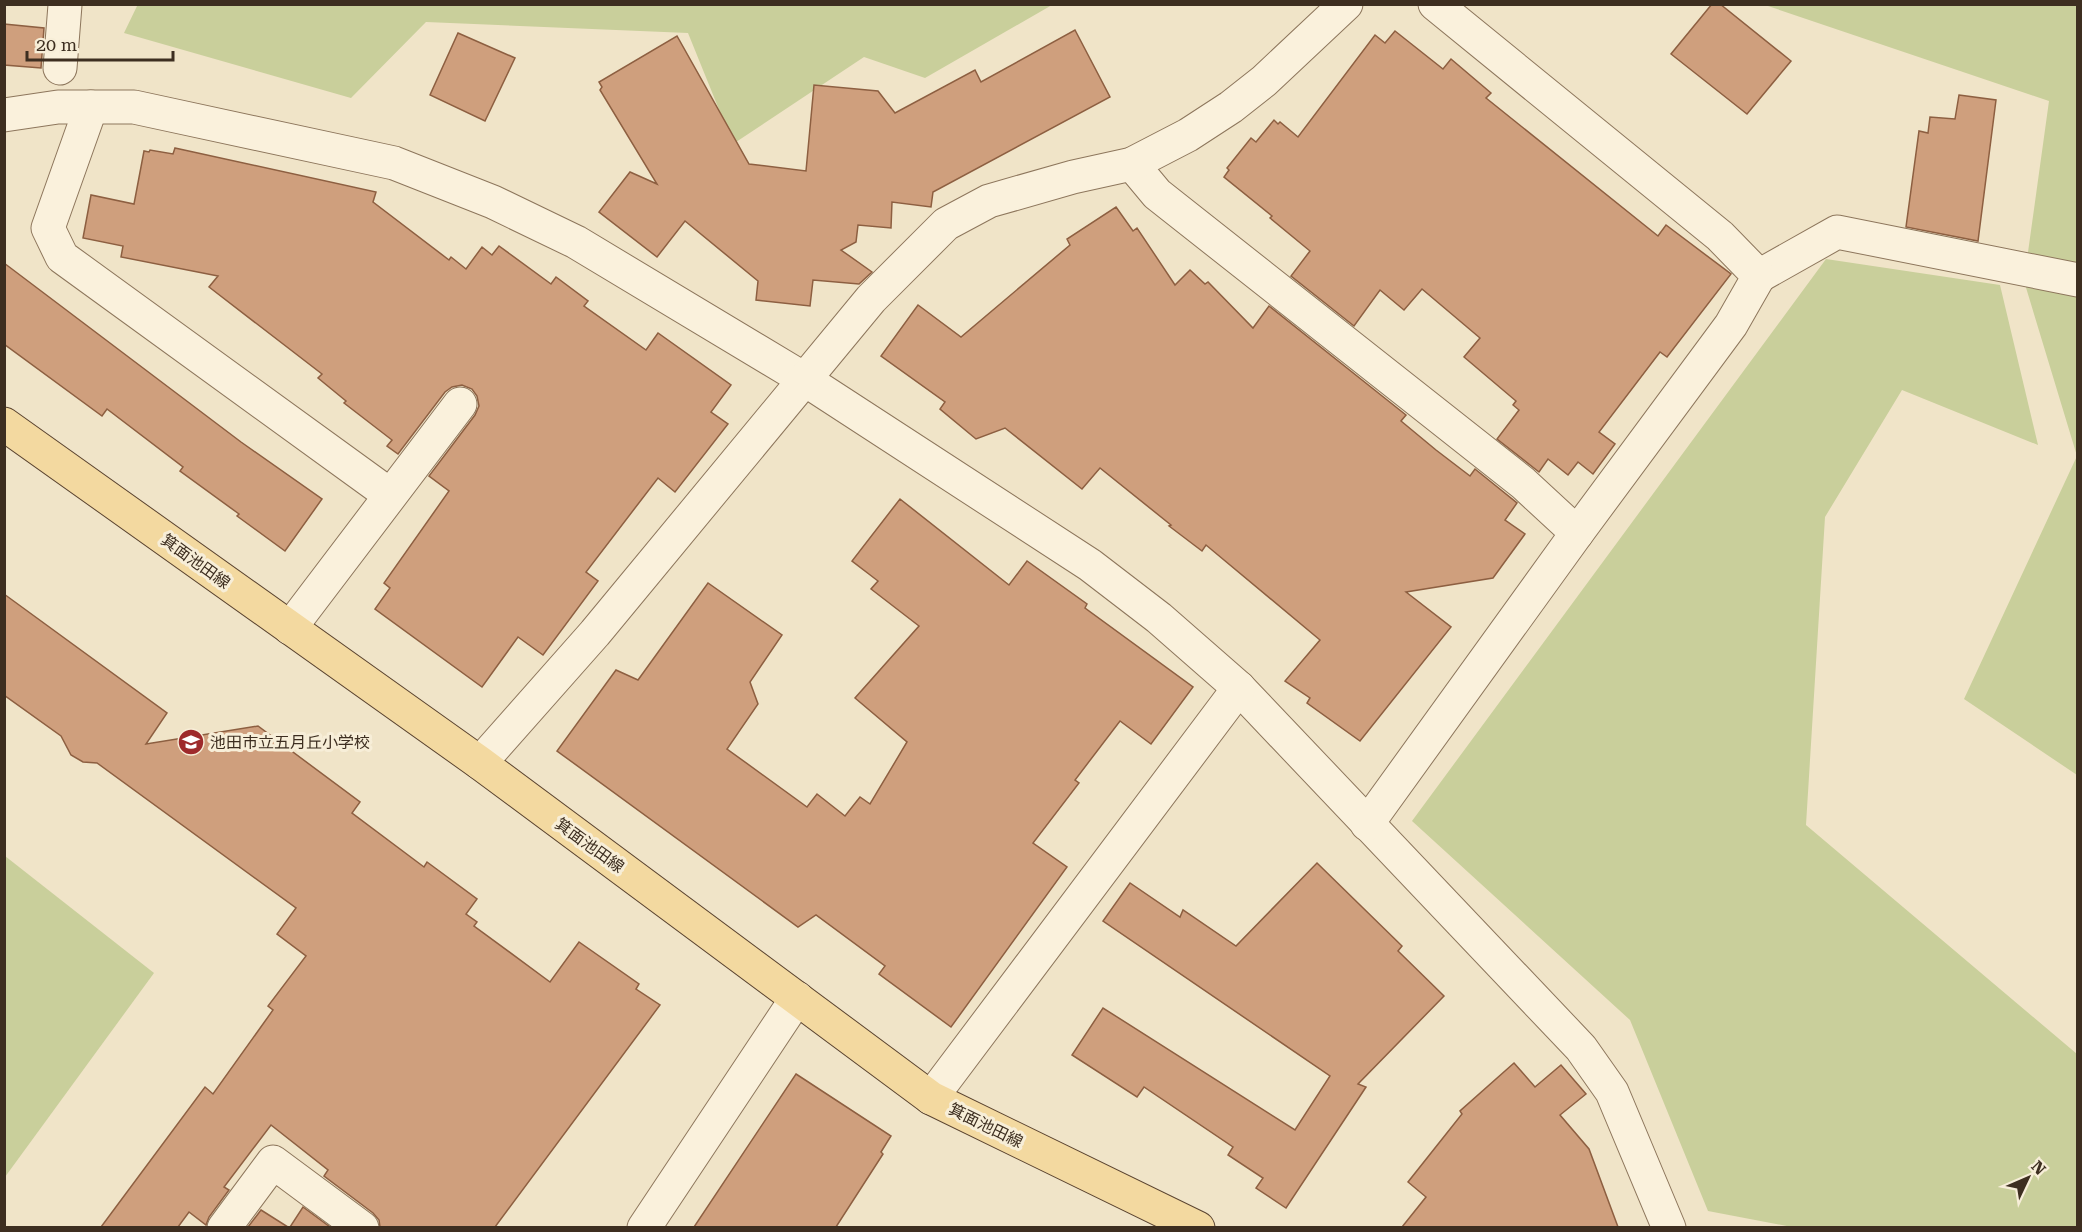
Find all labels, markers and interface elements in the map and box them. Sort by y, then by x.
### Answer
scale bar [27,24,172,62]
text: 20 m [36,34,77,55]
street label: 箕面池田線 [158,530,234,593]
school or university icon: 池田市立五月丘小学校 [176,727,206,757]
place label: 池田市立五月丘小学校 [210,733,370,752]
street label: 箕面池田線 [552,814,628,877]
street label: 箕面池田線 [946,1099,1026,1152]
north arrow [1998,1148,2058,1208]
text: N [2027,1157,2050,1179]

